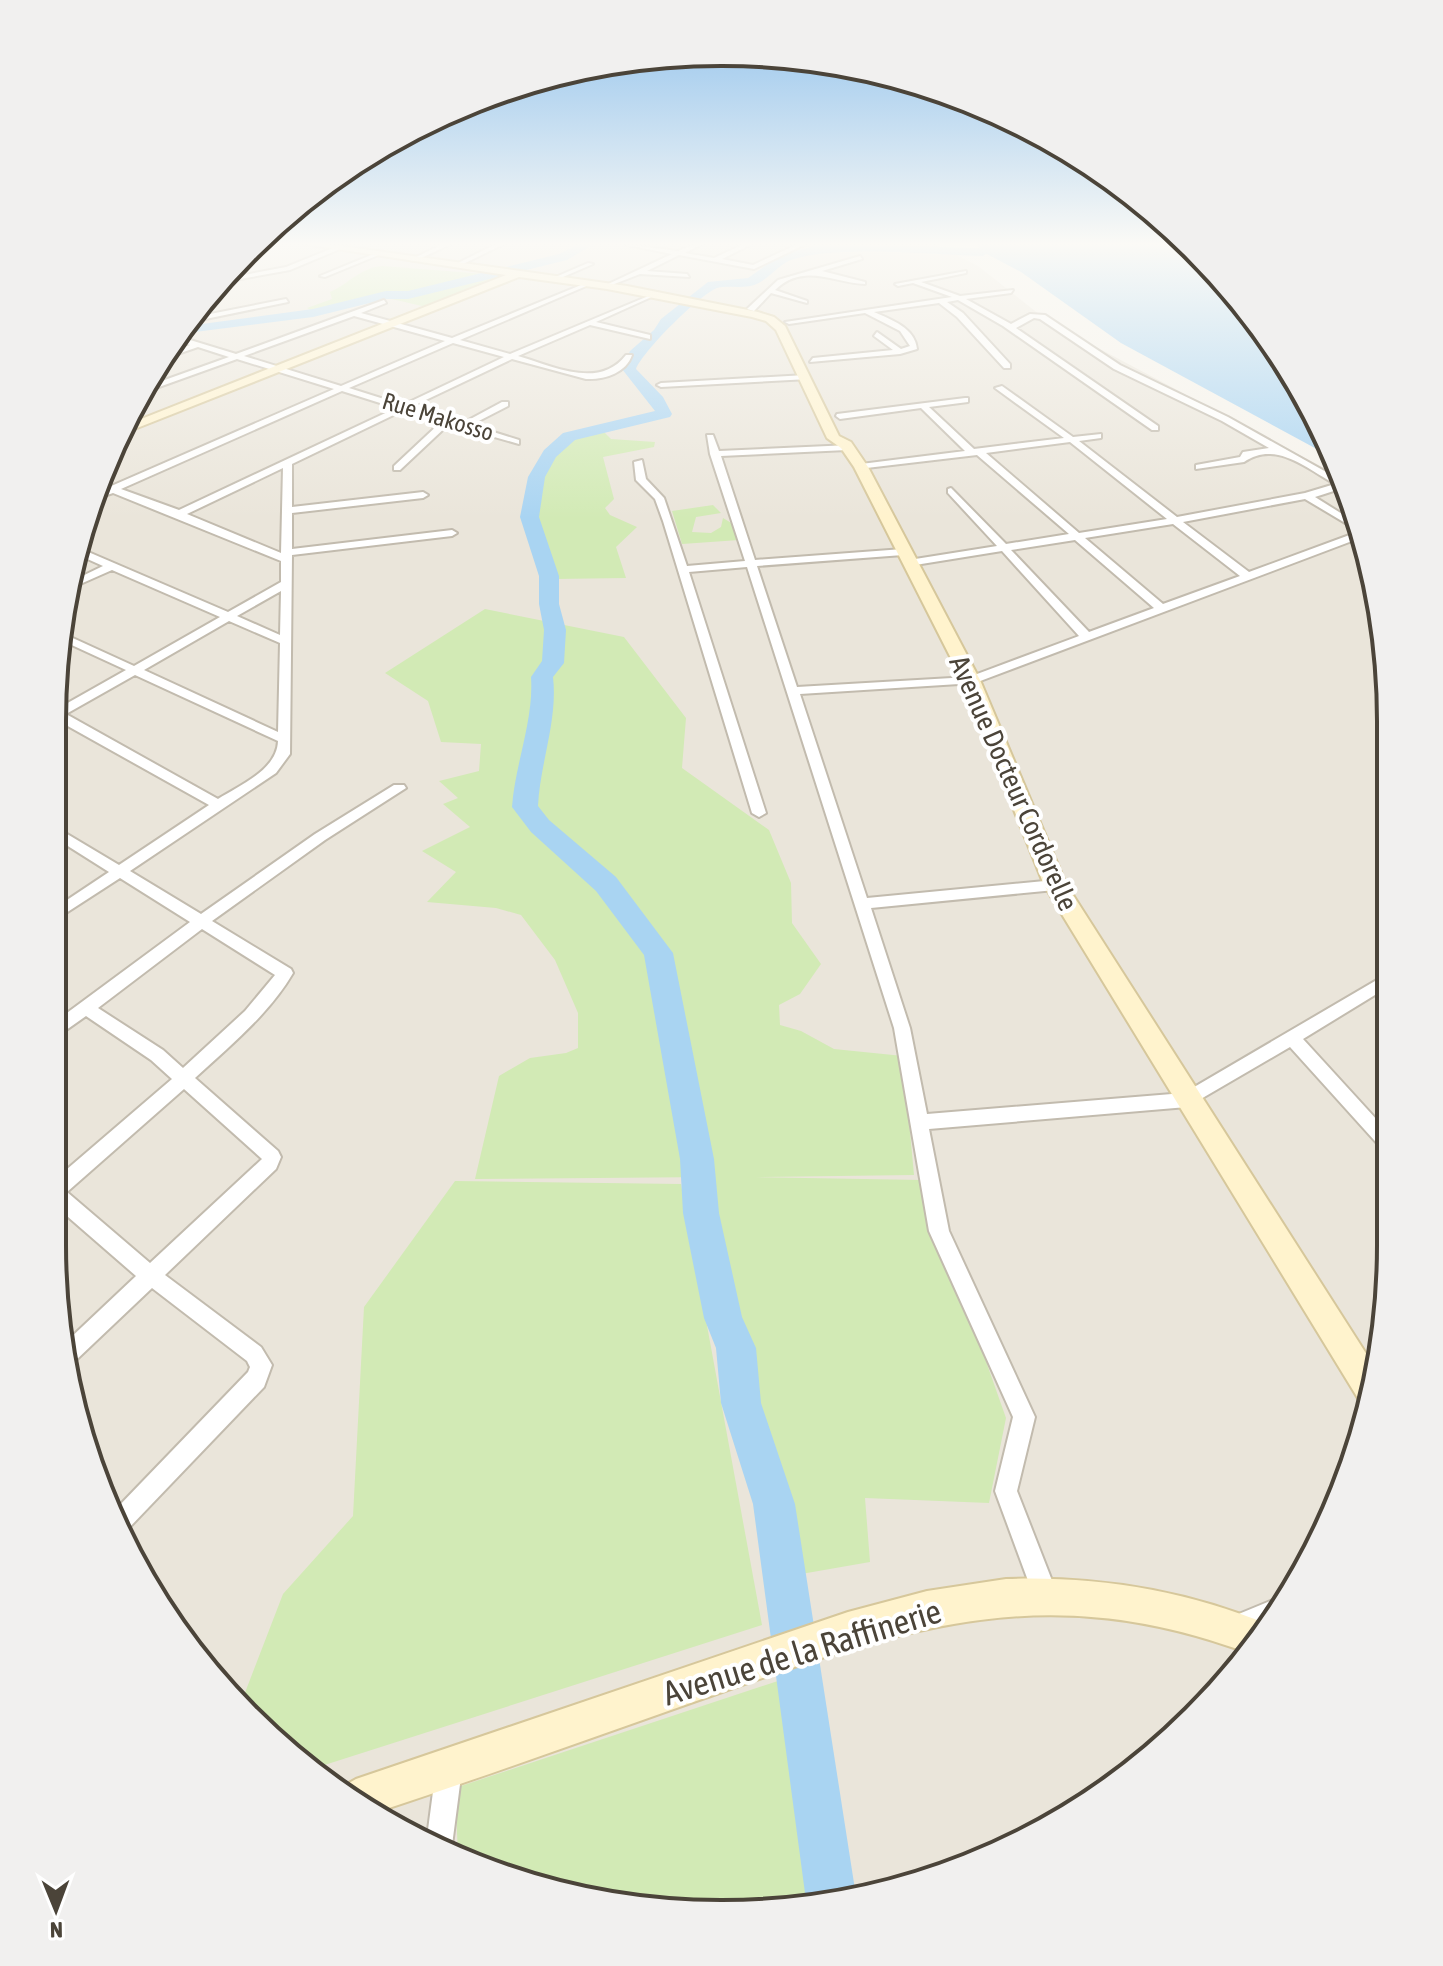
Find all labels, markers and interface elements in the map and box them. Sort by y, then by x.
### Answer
street label: Rue Makosso [379,387,497,446]
street label: Avenue Docteur Cordorelle [943,651,1085,915]
street label: Avenue de la Raffinerie [658,1591,946,1712]
north arrow [16,1870,96,1950]
text: N [50,1917,63,1943]

